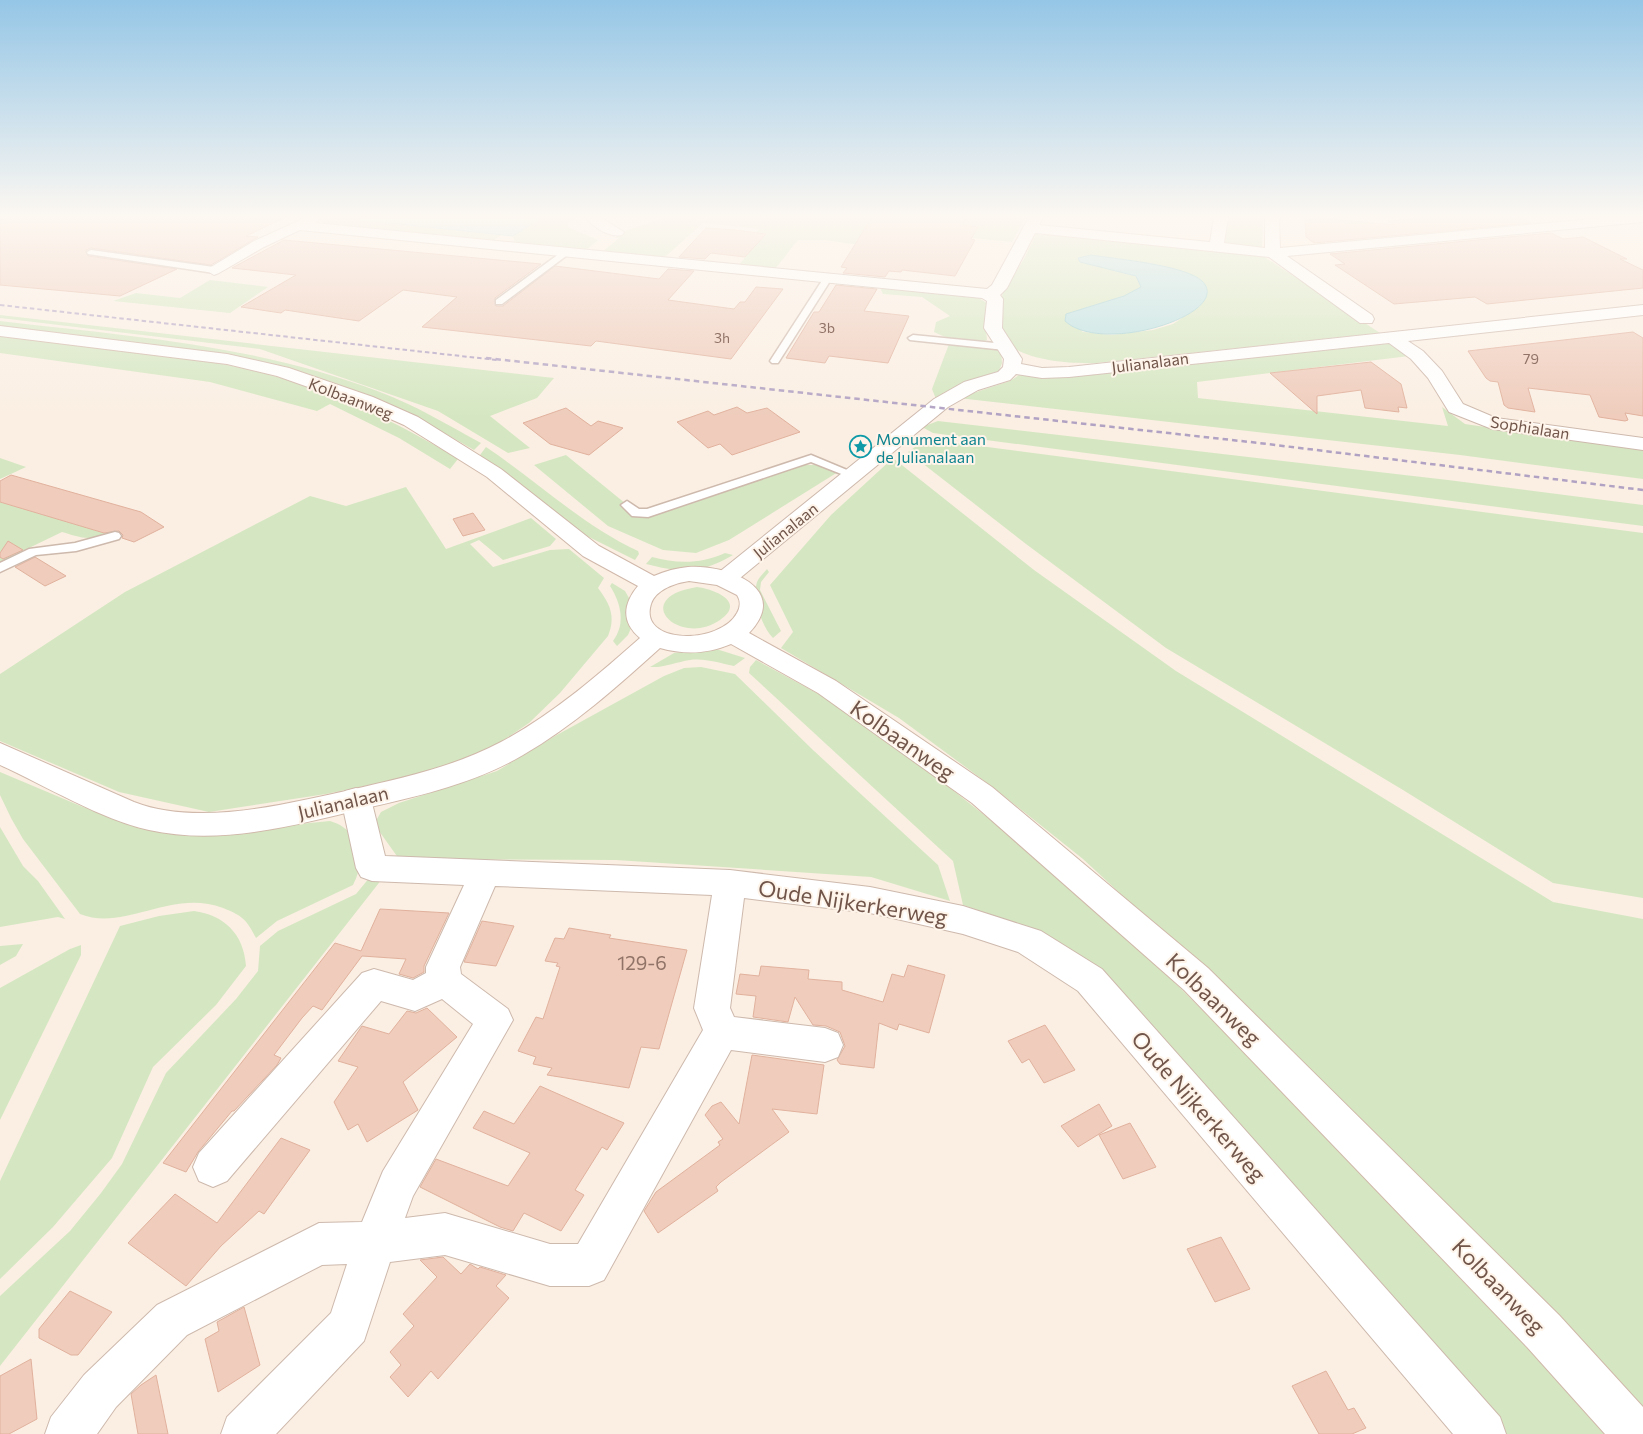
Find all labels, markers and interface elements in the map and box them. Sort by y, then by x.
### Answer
house number: 3b [819,319,835,336]
house number: 3h [714,329,730,346]
street label: Julianalaan [1110,348,1190,376]
house number: 79 [1523,350,1539,367]
street label: Kolbaanweg [306,373,396,423]
street label: Sophialaan [1489,411,1571,443]
place label: Monument aan de Julianalaan [876,429,986,466]
place icon: Monument aan de Julianalaan [848,435,872,459]
street label: Julianalaan [749,498,821,562]
street label: Kolbaanweg [845,694,961,786]
street label: Julianalaan [295,780,391,824]
street label: Oude Nijkerkerweg [757,874,950,930]
street label: Kolbaanweg [1161,947,1267,1051]
house number: 129-6 [617,951,667,974]
street label: Oude Nijkerkerweg [1126,1025,1272,1187]
street label: Kolbaanweg [1447,1233,1551,1339]

